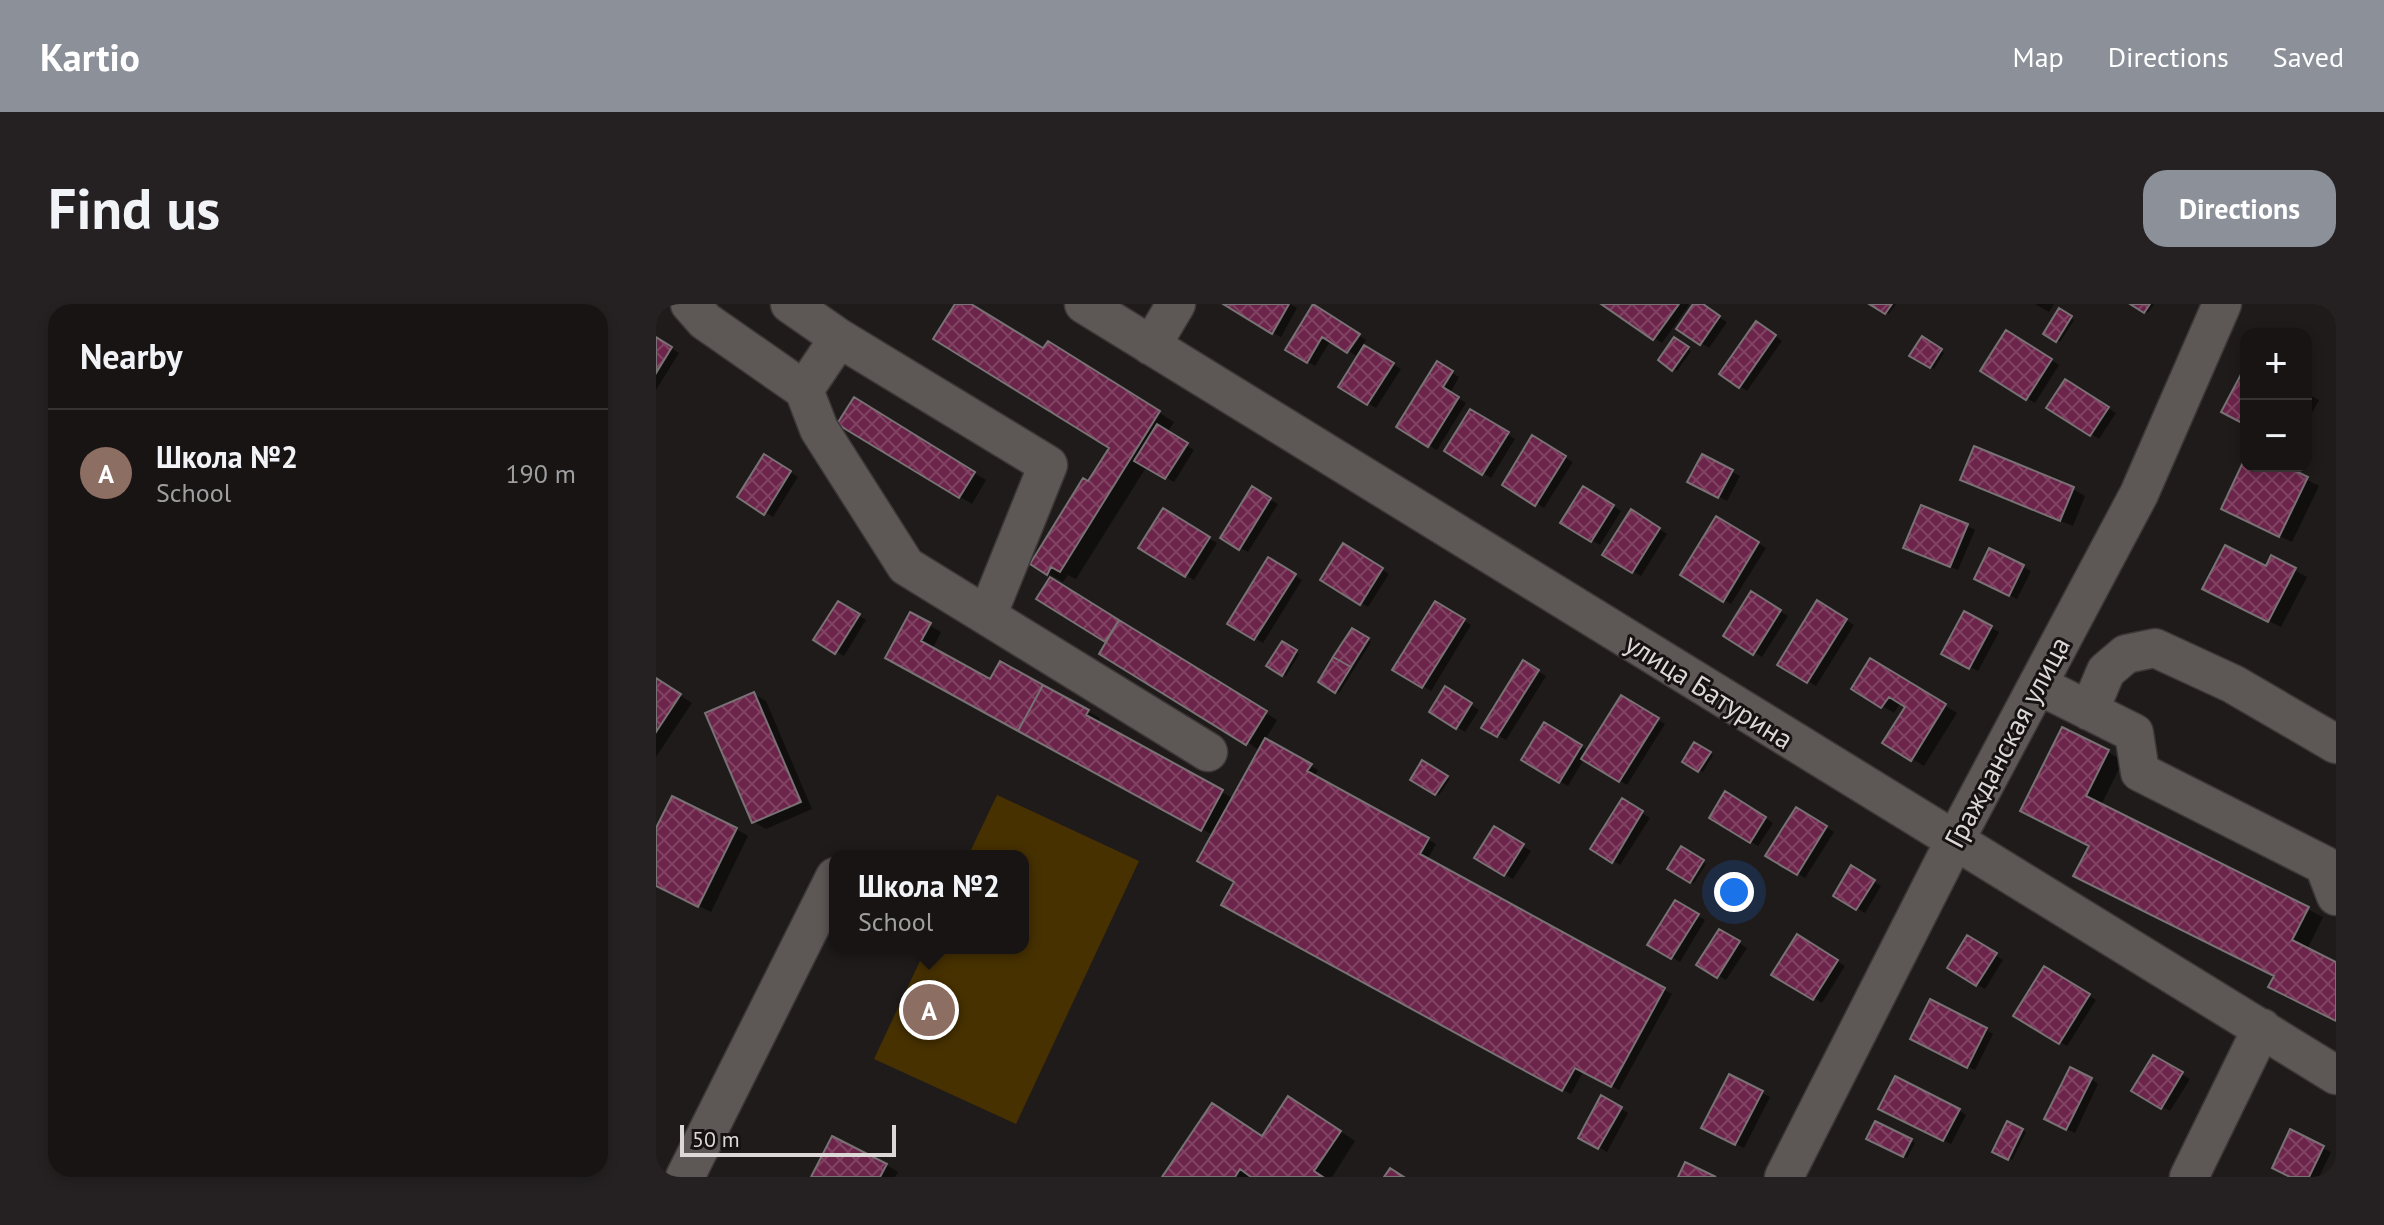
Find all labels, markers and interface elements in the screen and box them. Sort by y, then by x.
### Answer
text: Kartio [40,32,140,81]
text: Map [2013,38,2064,75]
text: Directions [2108,38,2229,75]
text: Saved [2273,38,2344,75]
button: Directions [2143,170,2336,247]
text: Find us [48,172,220,244]
map controls [2240,328,2312,472]
button: + [2240,328,2312,400]
text: Nearby [80,334,182,378]
button: − [2240,400,2312,472]
text: Школа №2 [156,437,298,476]
text: A [98,457,114,490]
text: 190 m [505,457,576,490]
text: School [156,476,231,509]
street label: улица Батурина [1618,624,1800,757]
street label: Гражданская улица [1935,630,2078,854]
popup [829,850,1029,954]
text: Школа №2 [858,866,1000,905]
your location [1714,872,1754,912]
text: School [858,905,933,938]
pin: A [903,980,955,1040]
scale bar [680,1121,896,1157]
text: 50 m [692,1125,740,1153]

